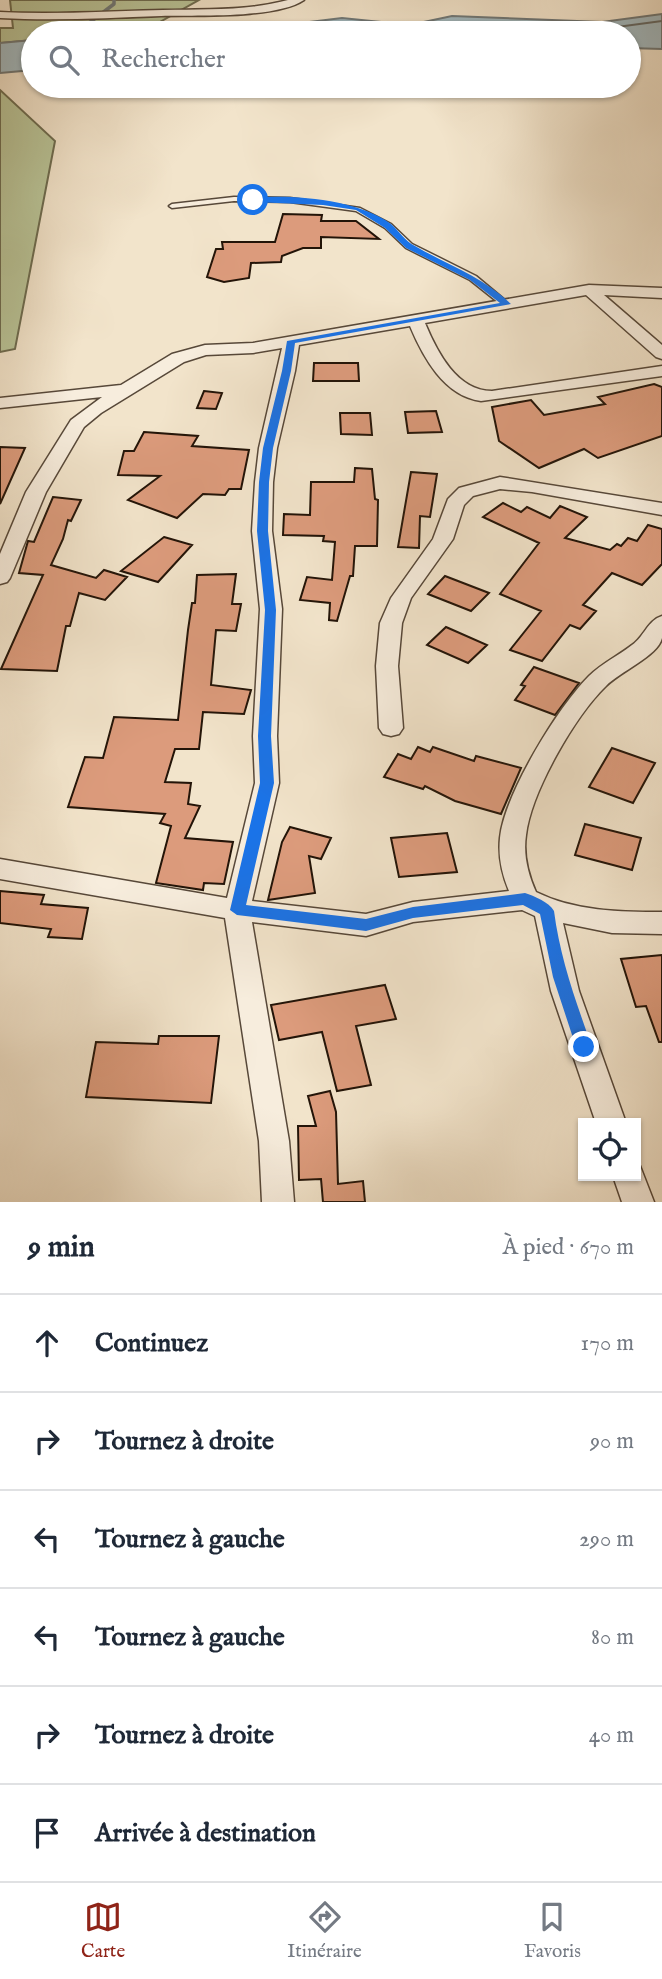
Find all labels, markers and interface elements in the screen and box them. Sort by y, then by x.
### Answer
search box [21,21,641,98]
icon: search [45,41,83,79]
text: Rechercher [101,43,225,76]
route start [237,184,268,215]
route end [568,1031,599,1062]
map controls [578,1118,641,1181]
button: locate [578,1118,641,1181]
text: 9 min [28,1229,95,1267]
text: À pied · 670 m [503,1233,634,1262]
icon: ahead [28,1324,66,1362]
text: Continuez [95,1327,208,1360]
text: 170 m [581,1329,634,1358]
icon: right [28,1422,66,1460]
text: Tournez à droite [95,1425,274,1458]
text: 90 m [590,1427,634,1456]
icon: left [28,1520,66,1558]
text: Tournez à gauche [95,1523,285,1556]
text: 290 m [579,1525,634,1554]
icon: left [28,1618,66,1656]
text: Tournez à gauche [95,1621,285,1654]
text: 80 m [591,1623,634,1652]
icon: right [28,1716,66,1754]
text: Tournez à droite [95,1719,274,1752]
text: 40 m [589,1721,634,1750]
icon: arrive [28,1814,66,1852]
text: Arrivée à destination [95,1817,316,1850]
tab: Carte [81,1898,125,1964]
tab: Itinéraire [287,1898,362,1964]
tab: Favoris [524,1898,581,1964]

